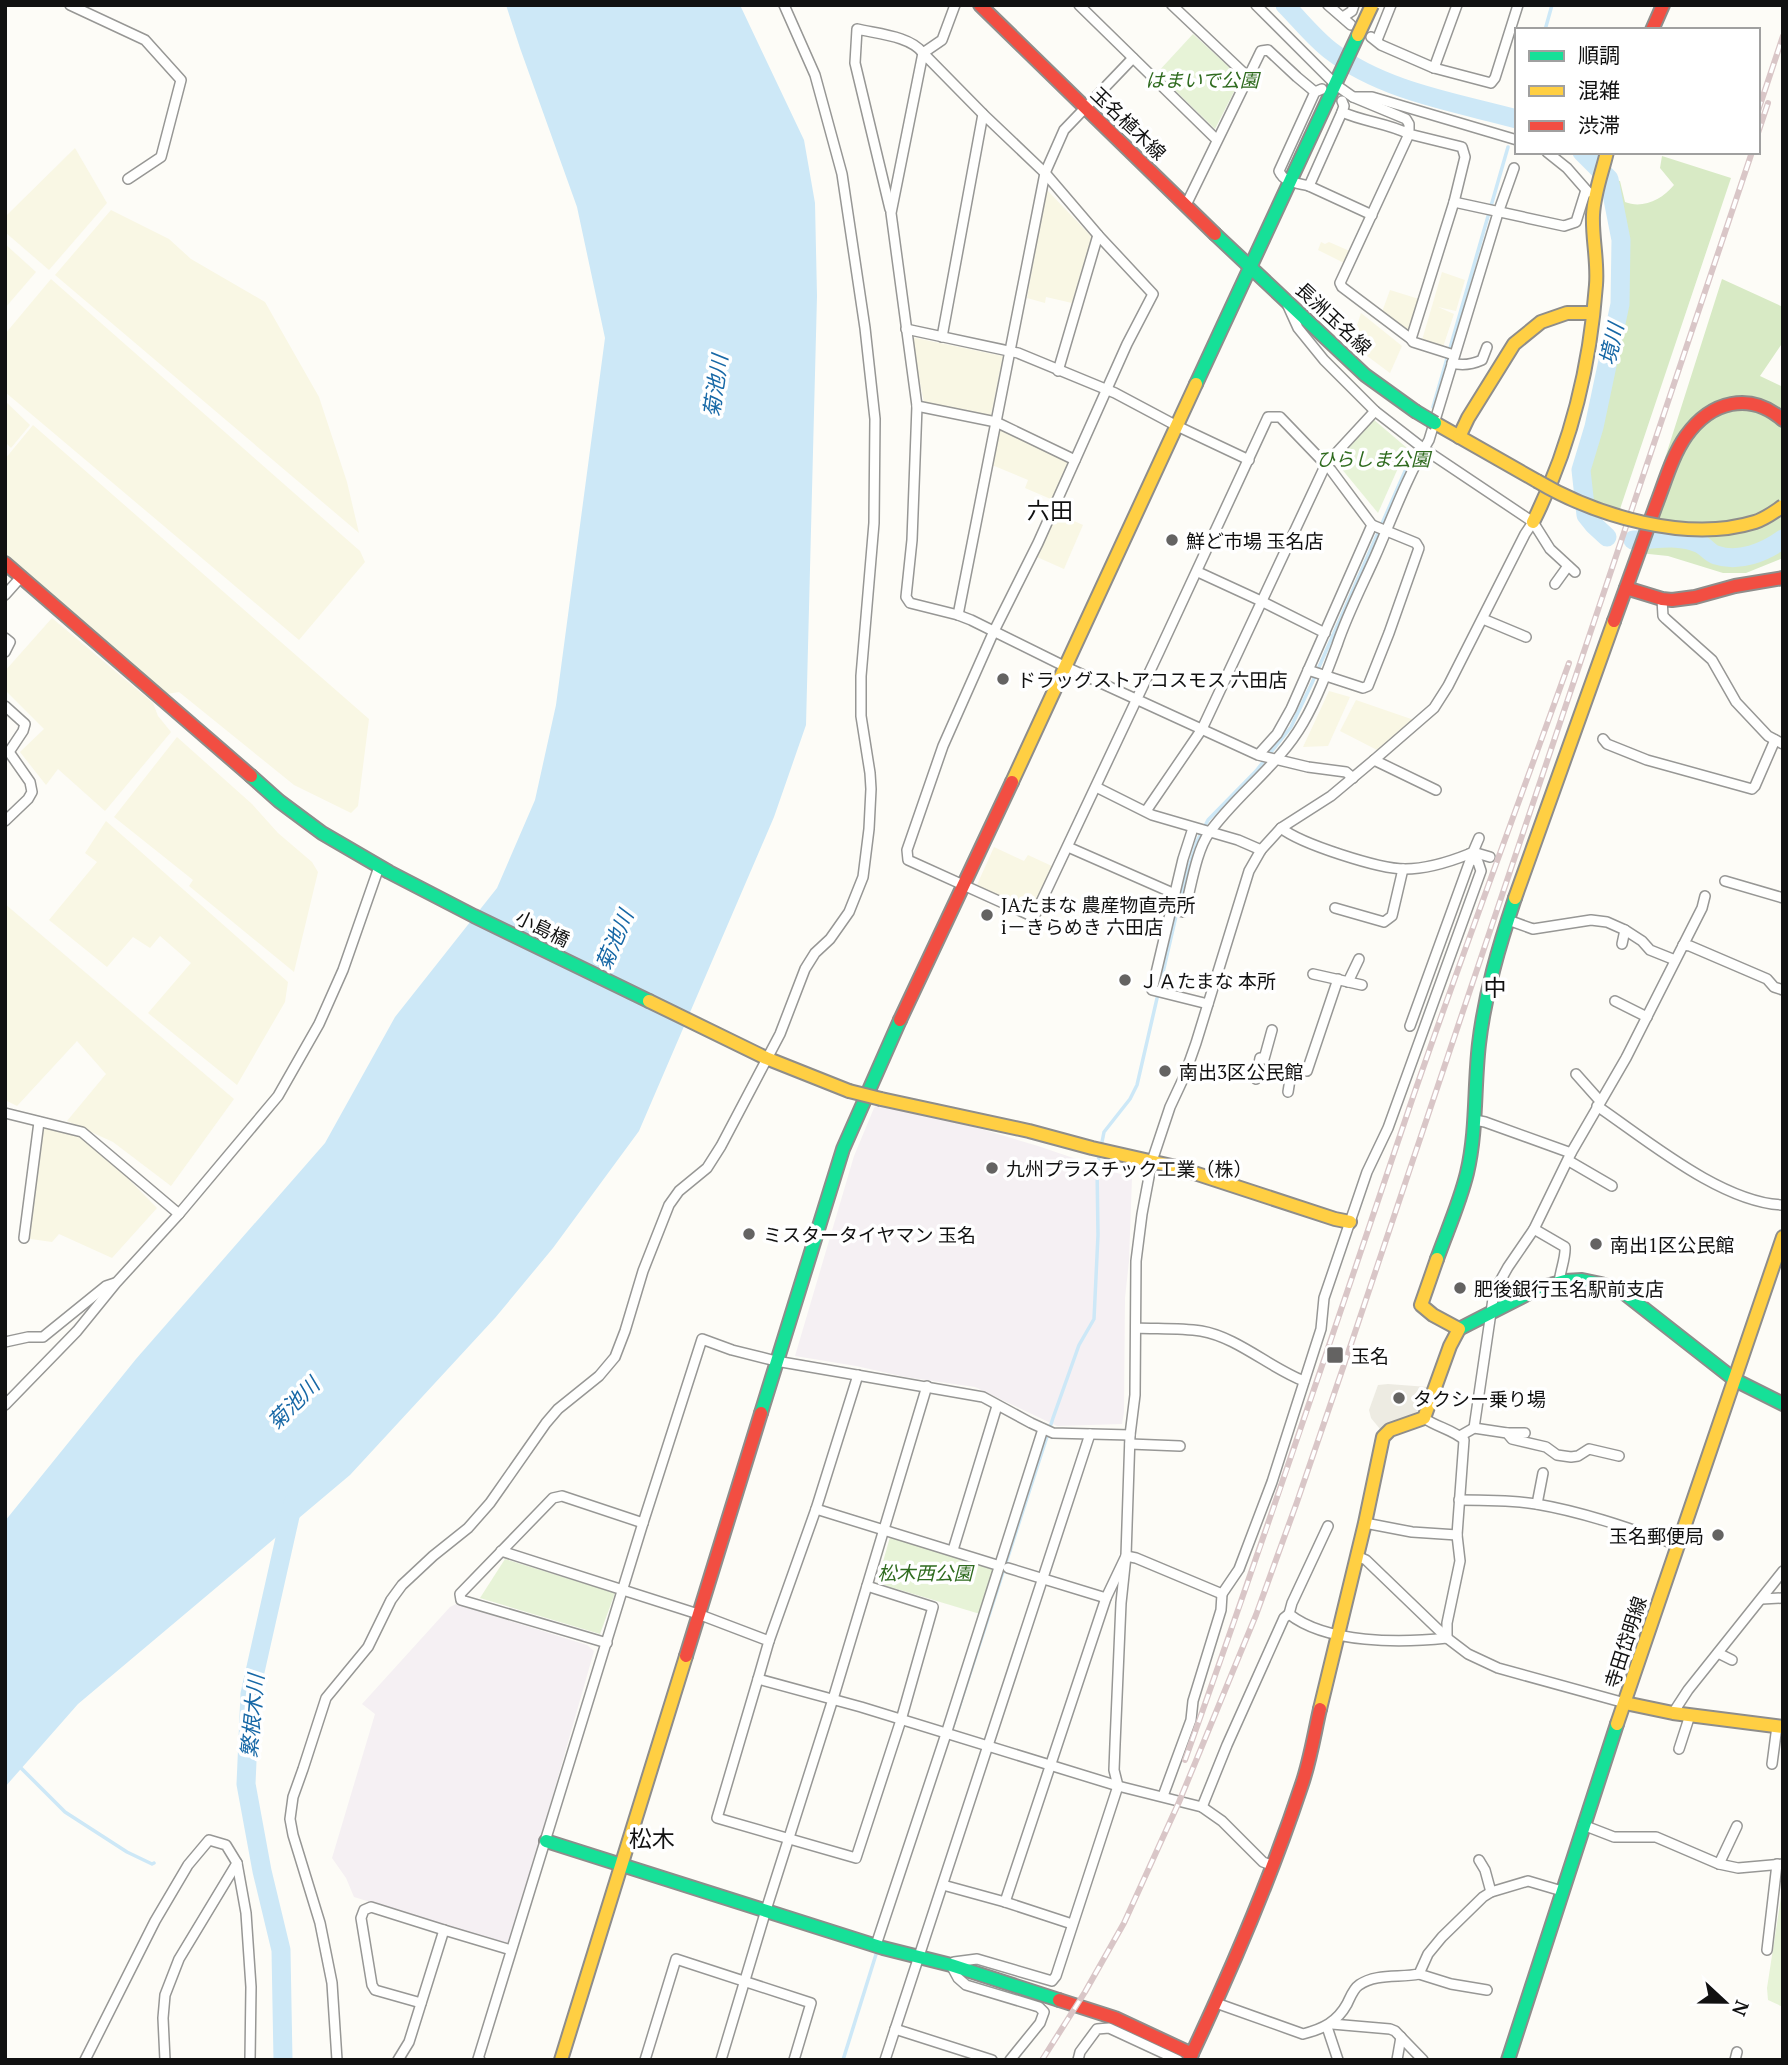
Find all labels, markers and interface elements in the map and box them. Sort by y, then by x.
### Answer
legend [1515,28,1760,154]
text: 順調 [1578,41,1620,69]
park label: はまいで公園 [1145,67,1262,92]
text: 混雑 [1578,76,1620,104]
street label: 玉名植木線 [1086,81,1172,165]
text: 渋滞 [1578,111,1620,139]
street label: 長洲玉名線 [1291,276,1377,360]
water label: 境川 [1593,318,1630,368]
water label: 菊池川 [697,351,734,419]
park label: ひらしま公園 [1316,446,1433,471]
district label: 六田 [1027,495,1073,526]
place label: 鮮ど市場 玉名店 [1186,528,1324,553]
marker: 鮮ど市場 玉名店 [1164,532,1180,548]
place label: ドラッグストアコスモス 六田店 [1017,667,1288,692]
marker: ドラッグストアコスモス 六田店 [995,671,1011,687]
place label: JAたまな 農産物直売所 i－きらめき 六田店 [1001,892,1196,939]
street label: 小島橋 [512,904,574,952]
water label: 菊池川 [589,904,640,974]
marker: JAたまな 農産物直売所 i－きらめき 六田店 [979,907,995,923]
place label: ＪＡたまな 本所 [1139,968,1276,993]
marker: ＪＡたまな 本所 [1117,972,1133,988]
district label: 中 [1484,972,1507,1003]
place label: 南出3区公民館 [1179,1059,1303,1084]
marker: 南出3区公民館 [1157,1063,1173,1079]
place label: 九州プラスチック工業（株） [1006,1156,1253,1181]
marker: 九州プラスチック工業（株） [984,1160,1000,1176]
place label: ミスタータイヤマン 玉名 [763,1222,976,1247]
marker: ミスタータイヤマン 玉名 [741,1226,757,1242]
place label: 南出1区公民館 [1610,1232,1734,1257]
marker: 南出1区公民館 [1588,1236,1604,1252]
place label: 肥後銀行玉名駅前支店 [1474,1276,1664,1301]
marker: 肥後銀行玉名駅前支店 [1452,1280,1468,1296]
place label: 玉名 [1351,1343,1389,1368]
marker: 玉名 [1325,1345,1345,1365]
water label: 菊池川 [261,1369,327,1435]
place label: タクシー乗り場 [1413,1386,1546,1411]
marker: タクシー乗り場 [1391,1390,1407,1406]
place label: 玉名郵便局 [1609,1523,1704,1548]
marker: 玉名郵便局 [1710,1527,1726,1543]
park label: 松木西公園 [877,1560,975,1585]
street label: 寺田岱明線 [1598,1593,1652,1691]
water label: 繁根木川 [234,1671,270,1759]
district label: 松木 [629,1823,675,1854]
north arrow [1690,1967,1760,2037]
text: N [1727,1997,1756,2020]

